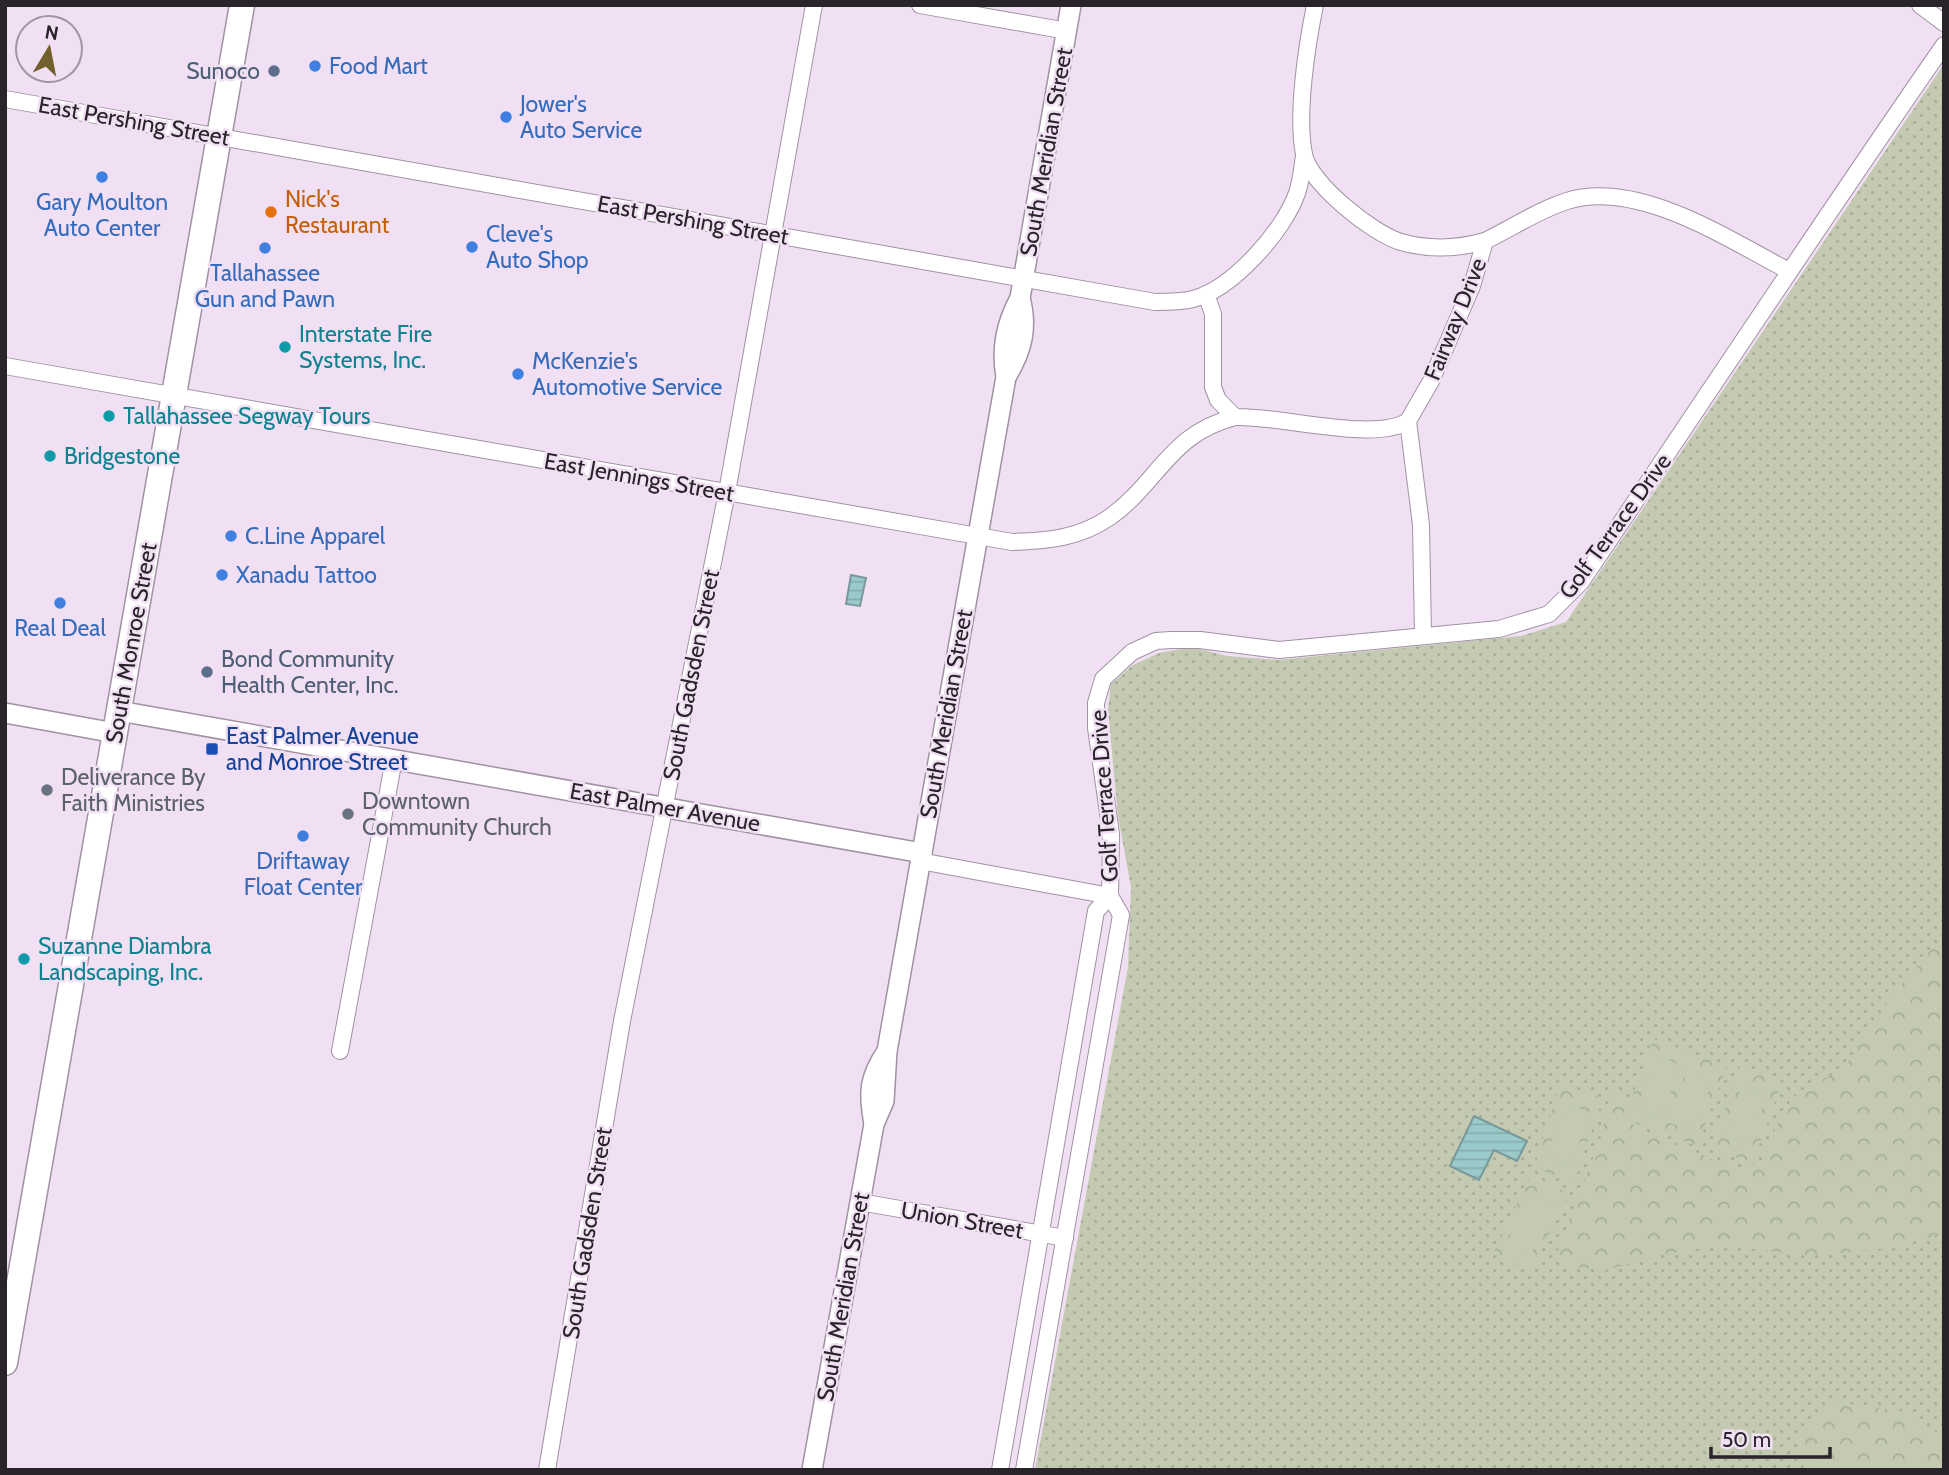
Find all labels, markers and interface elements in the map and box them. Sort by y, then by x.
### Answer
north arrow [14,14,84,84]
text: N [43,20,60,45]
street label: South Meridian Street [1014,45,1078,259]
place label: Food Mart [329,52,428,80]
place label: Sunoco [186,57,260,85]
marker: Food Mart [307,58,323,74]
marker: Sunoco [266,63,282,79]
street label: East Pershing Street [36,90,232,152]
place label: Jower's Auto Service [519,90,642,144]
marker: Jower's Auto Service [498,109,514,125]
marker: Gary Moulton Auto Center [94,169,110,185]
place label: Nick's Restaurant [285,185,389,239]
place label: Gary Moulton Auto Center [36,188,168,242]
street label: East Pershing Street [595,189,791,251]
marker: Nick's Restaurant [263,204,279,220]
place label: Cleve's Auto Shop [486,220,589,274]
marker: Cleve's Auto Shop [464,239,480,255]
marker: Tallahassee Gun and Pawn [257,240,273,256]
street label: Fairway Drive [1418,254,1492,384]
place label: Tallahassee Gun and Pawn [195,259,335,313]
place label: Interstate Fire Systems, Inc. [299,320,432,374]
marker: Interstate Fire Systems, Inc. [277,339,293,355]
place label: McKenzie's Automotive Service [532,347,723,401]
marker: McKenzie's Automotive Service [510,366,526,382]
place label: Tallahassee Segway Tours [123,402,371,430]
marker: Tallahassee Segway Tours [101,408,117,424]
place label: Bridgestone [64,442,180,470]
street label: East Jennings Street [542,447,736,508]
marker: Bridgestone [42,448,58,464]
street label: Golf Terrace Drive [1553,448,1677,604]
place label: C.Line Apparel [245,522,386,550]
marker: C.Line Apparel [223,528,239,544]
street label: South Monroe Street [100,540,162,745]
place label: Xanadu Tattoo [236,561,377,589]
marker: Xanadu Tattoo [214,567,230,583]
street label: South Gadsden Street [657,567,725,783]
marker: Real Deal [52,595,68,611]
street label: South Meridian Street [914,607,978,821]
place label: Real Deal [14,614,106,642]
place label: Bond Community Health Center, Inc. [221,645,399,699]
marker: Bond Community Health Center, Inc. [199,664,215,680]
street label: Golf Terrace Drive [1084,709,1124,883]
place label: East Palmer Avenue and Monroe Street [226,722,419,776]
marker: East Palmer Avenue and Monroe Street [204,741,220,757]
place label: Deliverance By Faith Ministries [61,763,206,817]
street label: East Palmer Avenue [568,776,763,838]
marker: Deliverance By Faith Ministries [39,782,55,798]
place label: Downtown Community Church [362,787,552,841]
marker: Downtown Community Church [340,806,356,822]
marker: Driftaway Float Center [295,828,311,844]
place label: Driftaway Float Center [244,847,363,901]
place label: Suzanne Diambra Landscaping, Inc. [38,932,211,986]
marker: Suzanne Diambra Landscaping, Inc. [16,951,32,967]
street label: South Gadsden Street [556,1125,618,1341]
street label: South Meridian Street [811,1190,875,1404]
street label: Union Street [899,1195,1026,1245]
scale bar [1711,1416,1830,1460]
text: 50 m [1722,1427,1771,1452]

